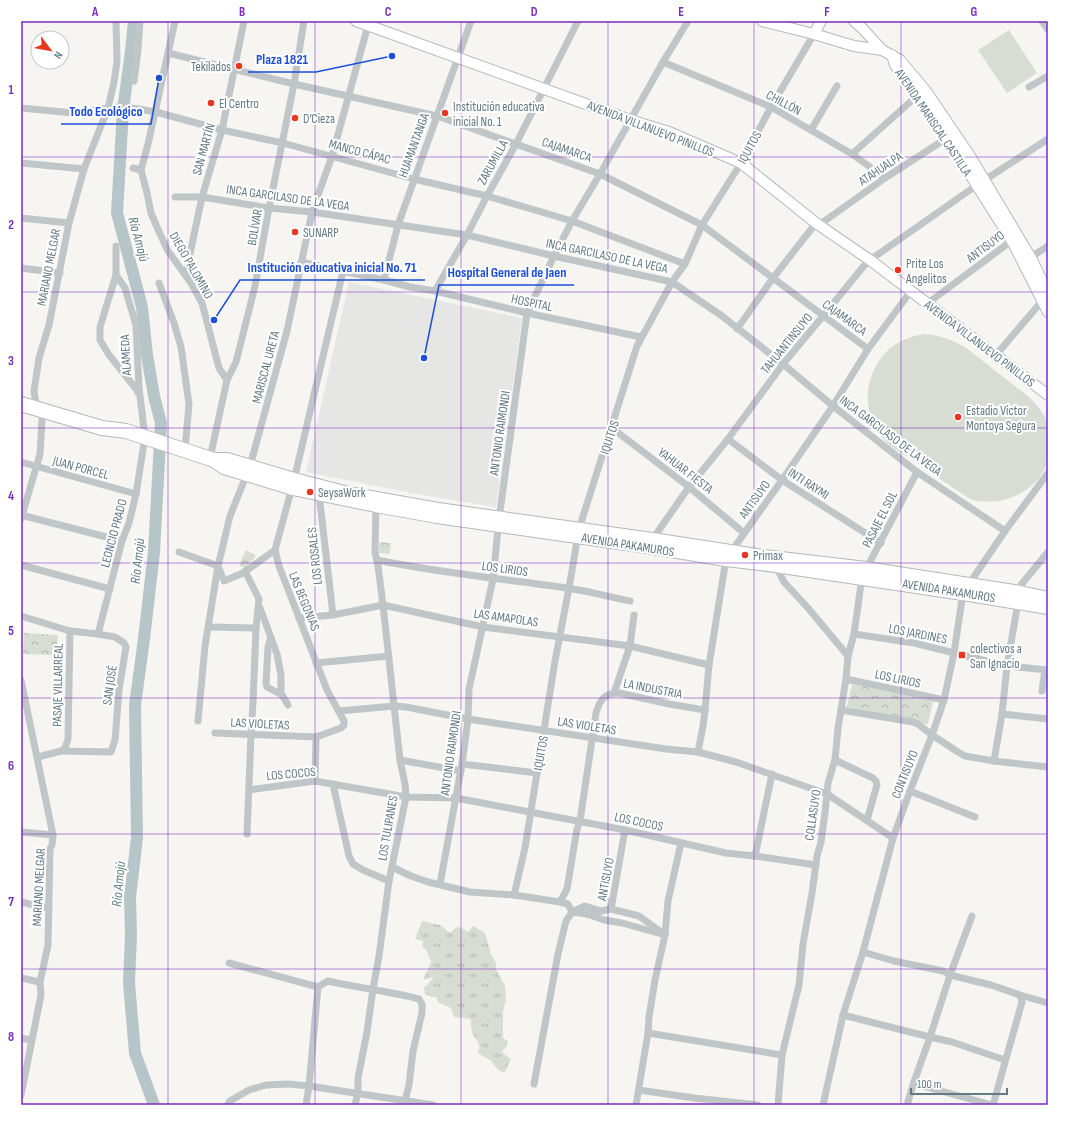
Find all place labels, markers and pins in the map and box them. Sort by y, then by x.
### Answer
callout: Plaza 1821 [248,46,316,72]
place label: Tekilados [191,59,231,75]
marker: Tekilados [234,61,244,71]
place label: El Centro [219,96,259,112]
callout: Todo Ecológico [61,98,151,124]
marker: El Centro [206,98,216,108]
place label: Institución educativa inicial No. 1 [453,99,545,130]
marker: Institución educativa inicial No. 1 [440,108,450,118]
place label: D’Cieza [303,111,335,127]
marker: D’Cieza [290,113,300,123]
place label: SUNARP [303,225,339,241]
marker: SUNARP [290,227,300,237]
callout: Institución educativa inicial No. 71 [240,254,425,280]
place label: Prite Los Angelitos [905,256,947,287]
callout: Hospital General de Jaen [439,259,574,285]
marker: Prite Los Angelitos [893,265,903,275]
place label: Estadio Víctor Montoya Segura [966,403,1036,434]
marker: Estadio Víctor Montoya Segura [953,412,963,422]
place label: SeysaWork [318,485,366,501]
marker: SeysaWork [305,487,315,497]
place label: Primax [753,548,783,564]
marker: Primax [740,550,750,560]
place label: colectivos a San Ignacio [970,641,1022,672]
marker: colectivos a San Ignacio [957,650,967,660]

